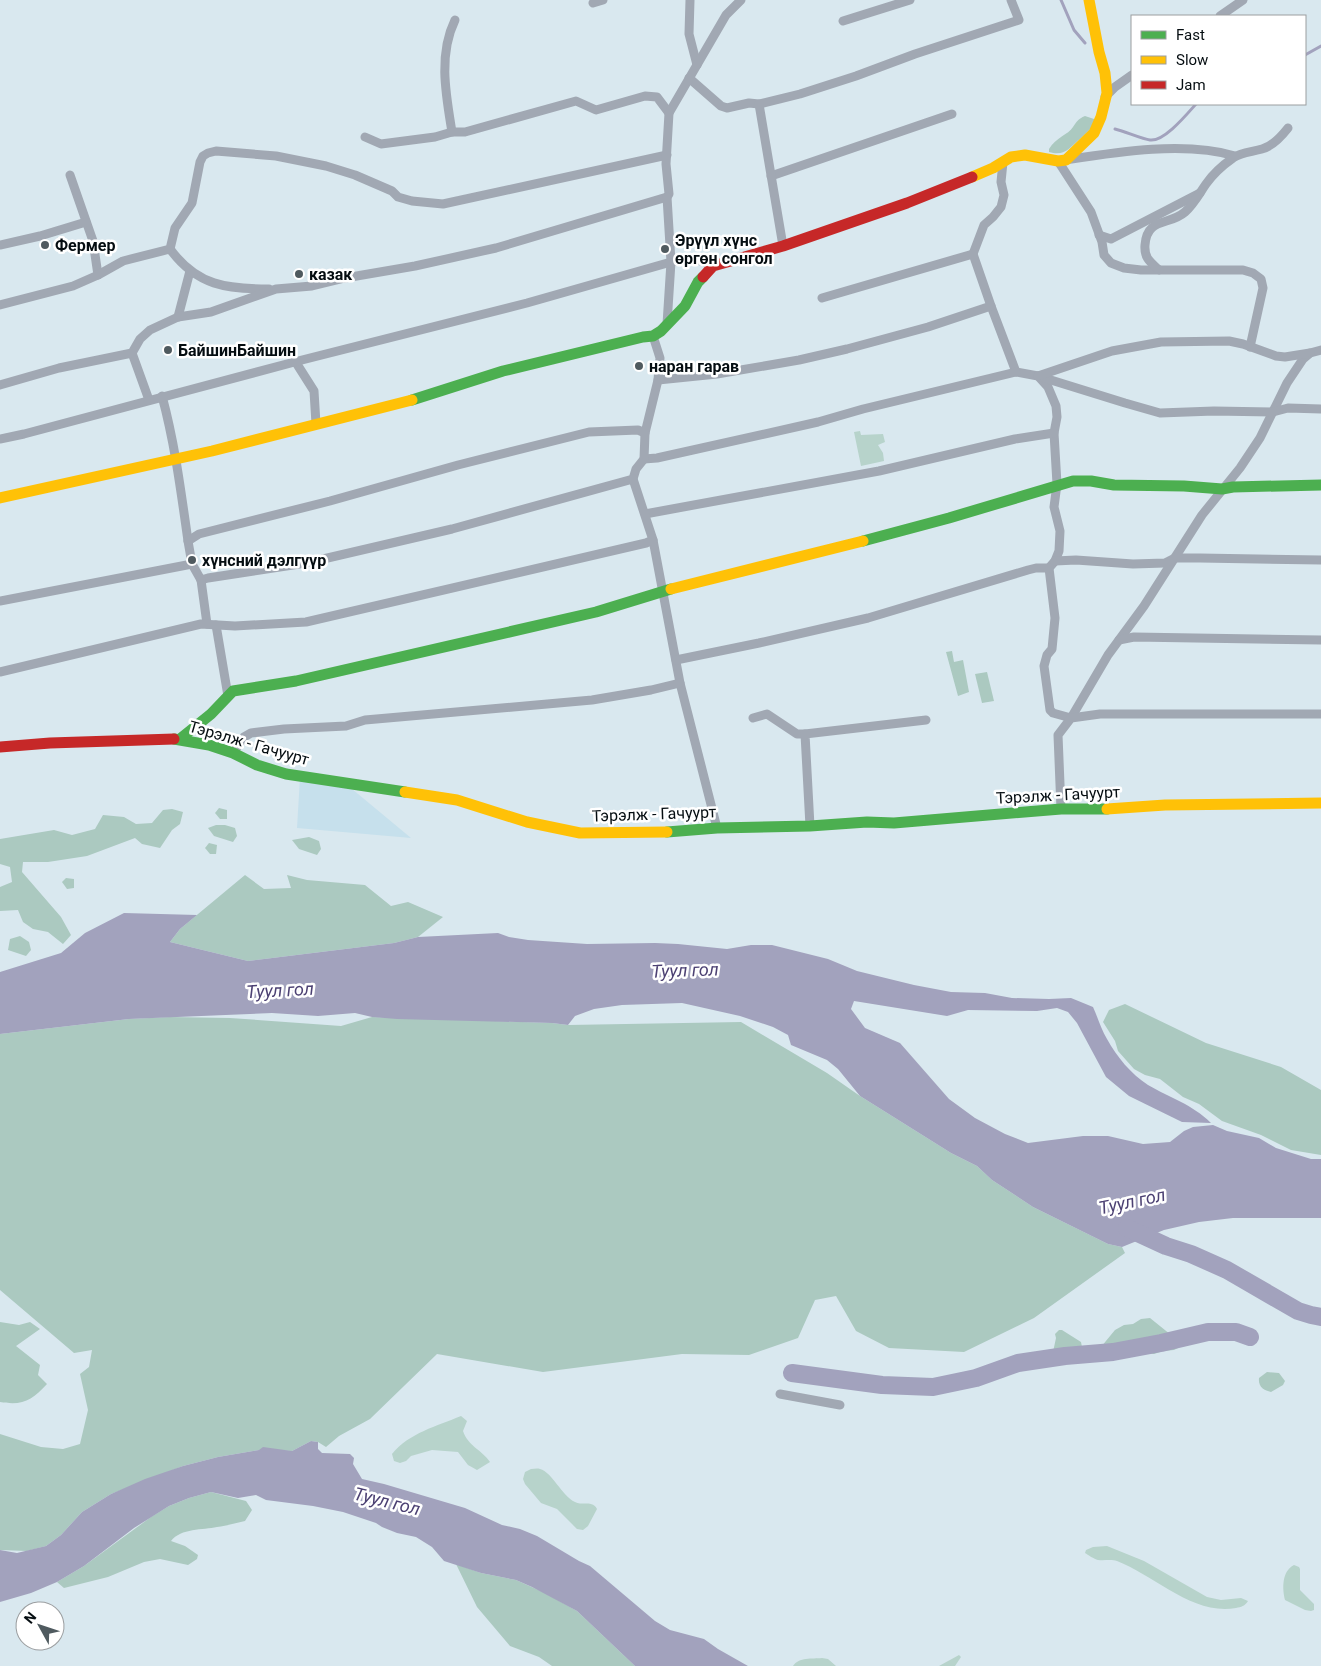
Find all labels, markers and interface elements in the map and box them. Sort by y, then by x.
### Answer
legend [1131,15,1306,105]
text: Fast [1176,26,1205,44]
text: Slow [1176,51,1208,69]
text: Jam [1176,76,1206,94]
place label: Эрүүл хүнс өргөн сонгол [675,231,773,268]
place label: Фермер [55,236,116,255]
marker: Фермер [39,239,51,251]
marker: Эрүүл хүнс өргөн сонгол [659,243,671,255]
place label: казак [309,265,353,284]
marker: казак [293,268,305,280]
place label: БайшинБайшин [178,341,296,360]
marker: БайшинБайшин [162,344,174,356]
place label: наран гарав [649,357,739,376]
marker: наран гарав [633,360,645,372]
place label: хүнсний дэлгүүр [202,551,326,570]
marker: хүнсний дэлгүүр [186,554,198,566]
street label: Тэрэлж - Гачуурт [187,717,312,769]
street label: Тэрэлж - Гачуурт [995,782,1121,808]
street label: Тэрэлж - Гачуурт [592,802,717,826]
water label: Туул гол [651,958,719,982]
water label: Туул гол [246,978,314,1002]
water label: Туул гол [1097,1184,1167,1218]
water label: Туул гол [352,1483,422,1519]
north arrow [15,1601,65,1651]
text: N [21,1609,39,1627]

